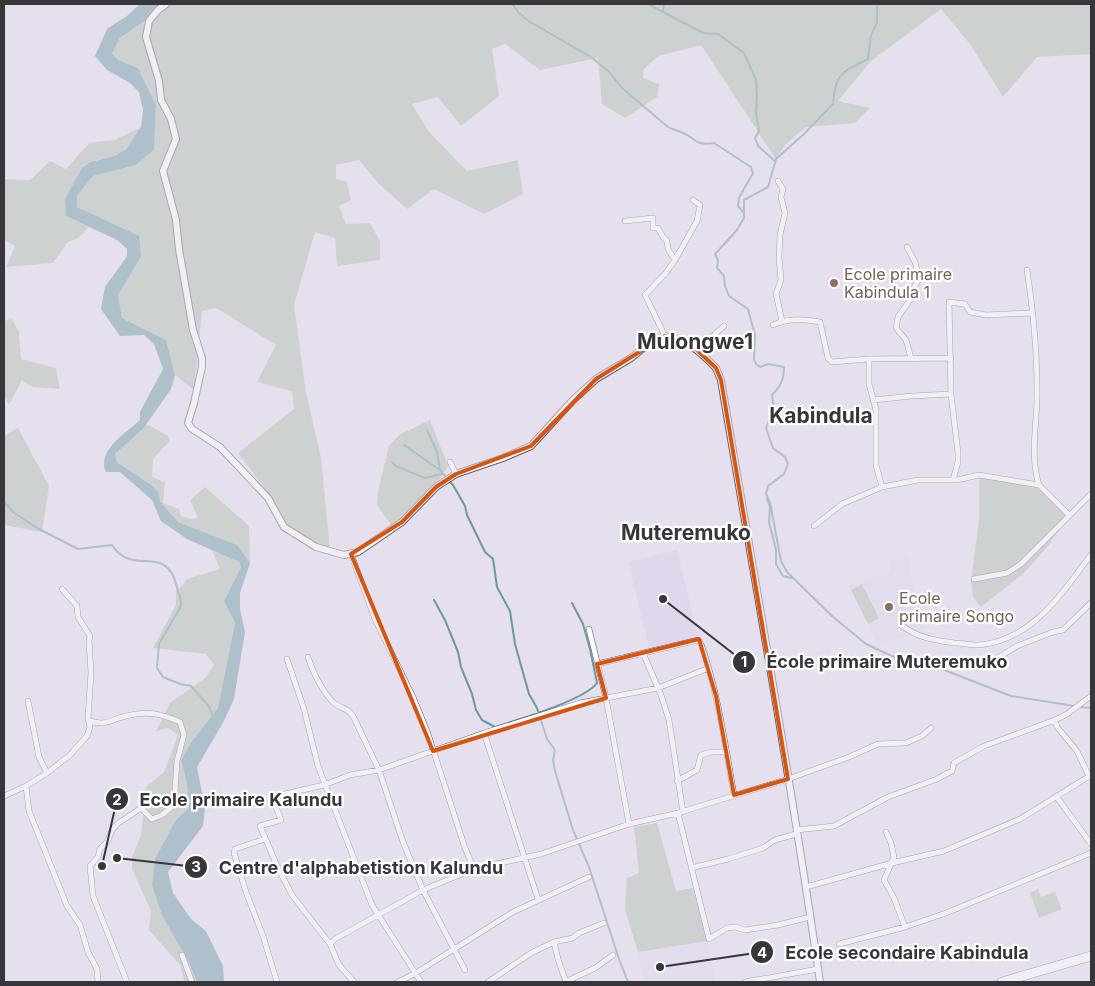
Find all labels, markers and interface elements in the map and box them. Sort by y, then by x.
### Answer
place label: Ecole primaire Kabindula 1 [844,264,952,302]
marker: Ecole primaire Kabindula 1 [828,277,840,289]
district label: Mulongwe1 [637,329,753,354]
district label: Kabindula [769,403,873,428]
district label: Muteremuko [621,520,751,545]
place label: Ecole primaire Songo [899,588,1014,626]
marker: Ecole primaire Songo [883,601,895,613]
callout: École primaire Muteremuko [731,645,1018,678]
text: École primaire Muteremuko [766,651,1008,672]
text: 1 [741,652,747,671]
callout: Ecole primaire Kalundu [104,783,352,816]
text: Ecole primaire Kalundu [140,789,342,810]
text: 2 [112,790,122,809]
callout: Centre d'alphabetistion Kalundu [183,851,513,884]
text: 3 [191,857,201,876]
text: Centre d'alphabetistion Kalundu [219,857,503,878]
callout: Ecole secondaire Kabindula [750,936,1038,969]
text: Ecole secondaire Kabindula [785,942,1029,963]
text: 4 [757,943,767,962]

